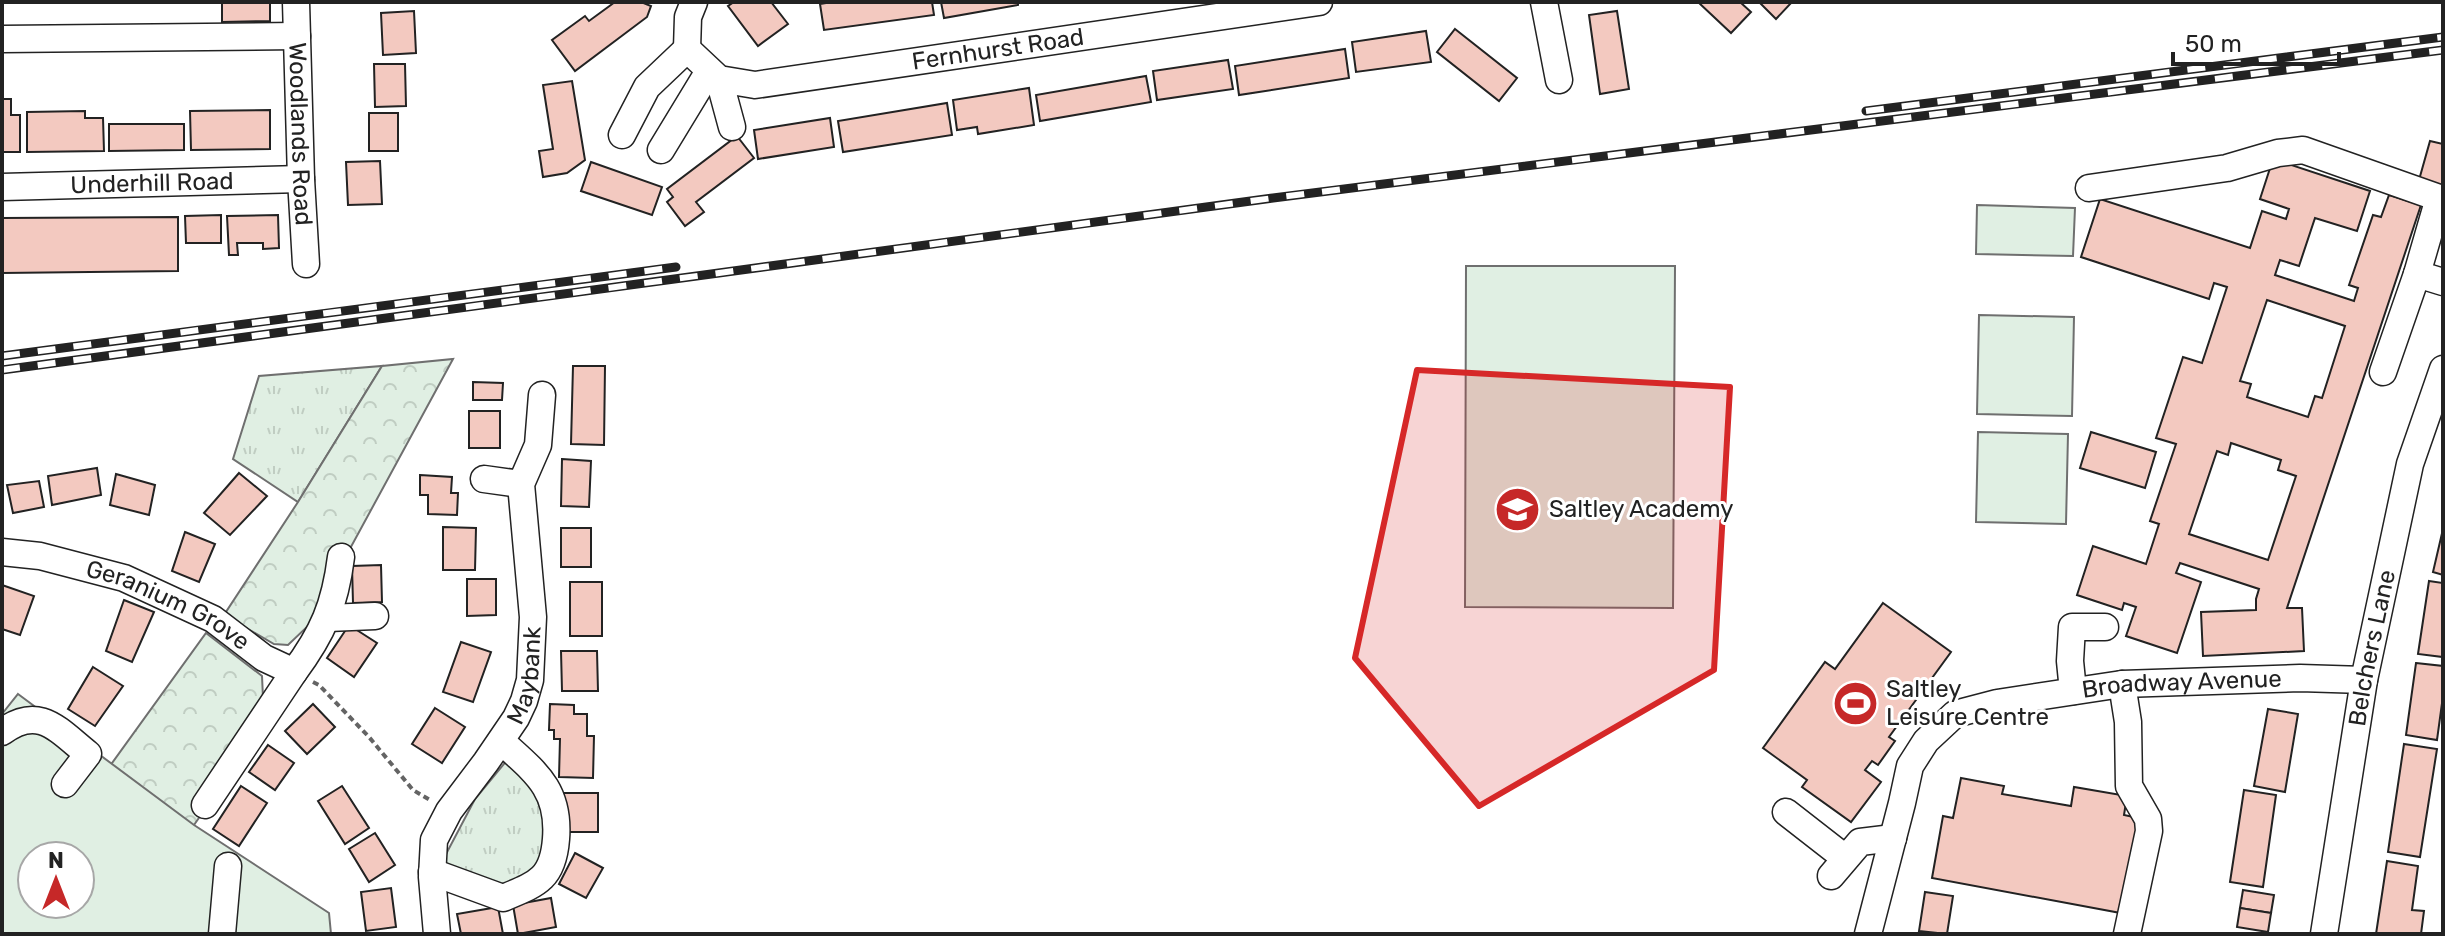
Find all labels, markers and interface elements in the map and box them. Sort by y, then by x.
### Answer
scale bar [2173,16,2339,66]
street label: Fernhurst Road [910,23,1086,76]
text: 50 m [2185,30,2242,58]
street label: Woodlands Road [283,42,318,226]
street label: Underhill Road [70,167,234,199]
school or university icon: Saltley Academy [1494,485,1542,533]
place label: Saltley Academy [1549,495,1733,523]
street label: Geranium Grove [83,555,255,656]
street label: Belchers Lane [2343,567,2401,728]
street label: Maybank [501,625,547,729]
street label: Broadway Avenue [2080,665,2282,704]
place label: Saltley Leisure Centre [1886,675,2049,731]
sports icon: Saltley Leisure Centre [1831,679,1879,727]
north arrow [16,840,96,920]
text: N [48,847,64,874]

